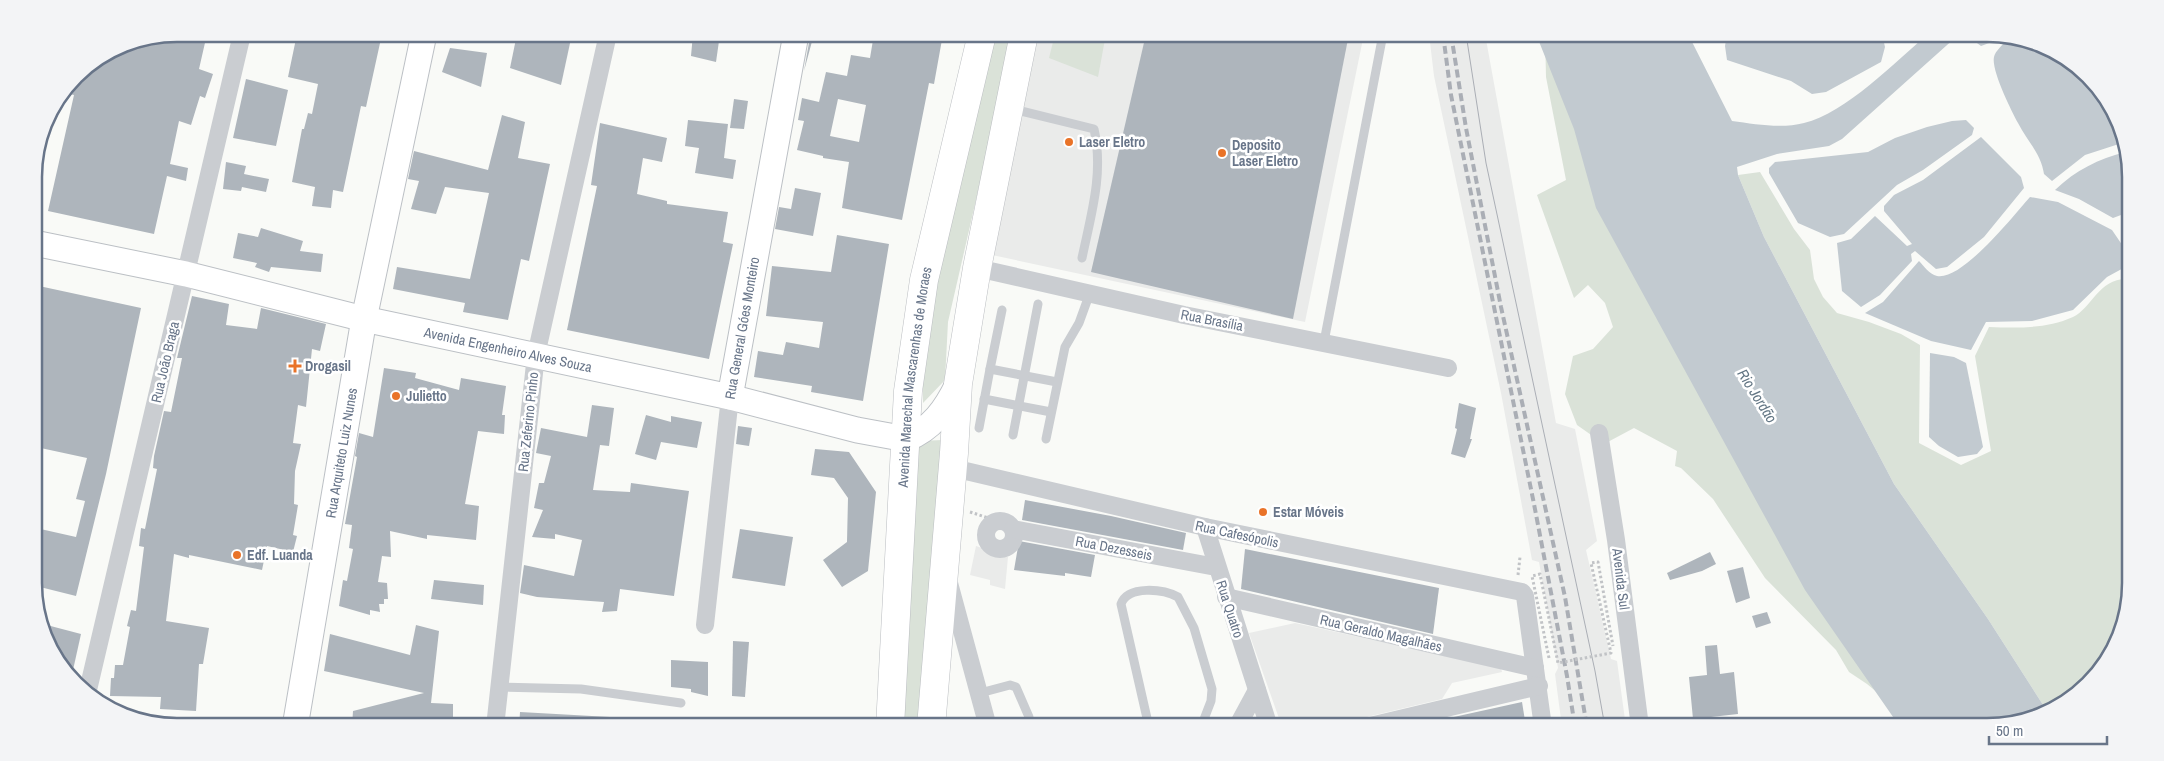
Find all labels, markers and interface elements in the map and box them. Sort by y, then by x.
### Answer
place label: Laser Eletro [1079,133,1145,151]
marker: Laser Eletro [1063,136,1075,148]
place label: Deposito Laser Eletro [1232,136,1298,170]
marker: Deposito Laser Eletro [1216,147,1228,159]
street label: Rua General Góes Monteiro [721,255,763,401]
street label: Avenida Marechal Mascarenhas de Moraes [894,265,936,489]
street label: Rua Brasília [1179,305,1245,335]
street label: Rua João Braga [147,319,183,404]
street label: Avenida Engenheiro Alves Souza [422,323,594,376]
place label: Drogasil [305,357,351,375]
marker: Drogasil [289,360,301,372]
water label: Rio Jordão [1733,365,1782,427]
street label: Rua Zeferino Pinho [514,371,542,473]
street label: Rua Arquiteto Luiz Nunes [322,386,361,519]
place label: Julietto [406,387,447,405]
marker: Julietto [390,390,402,402]
place label: Estar Móveis [1273,503,1344,521]
marker: Estar Móveis [1257,506,1269,518]
street label: Rua Cafesópolis [1194,516,1281,552]
street label: Rua Dezesseis [1074,532,1154,564]
place label: Edf. Luanda [247,546,313,564]
street label: Avenida Sul [1608,546,1634,611]
marker: Edf. Luanda [231,549,243,561]
street label: Rua Quatro [1212,578,1248,640]
street label: Rua Geraldo Magalhães [1318,610,1444,656]
scale bar [1989,714,2106,746]
text: 50 m [1996,720,2023,741]

